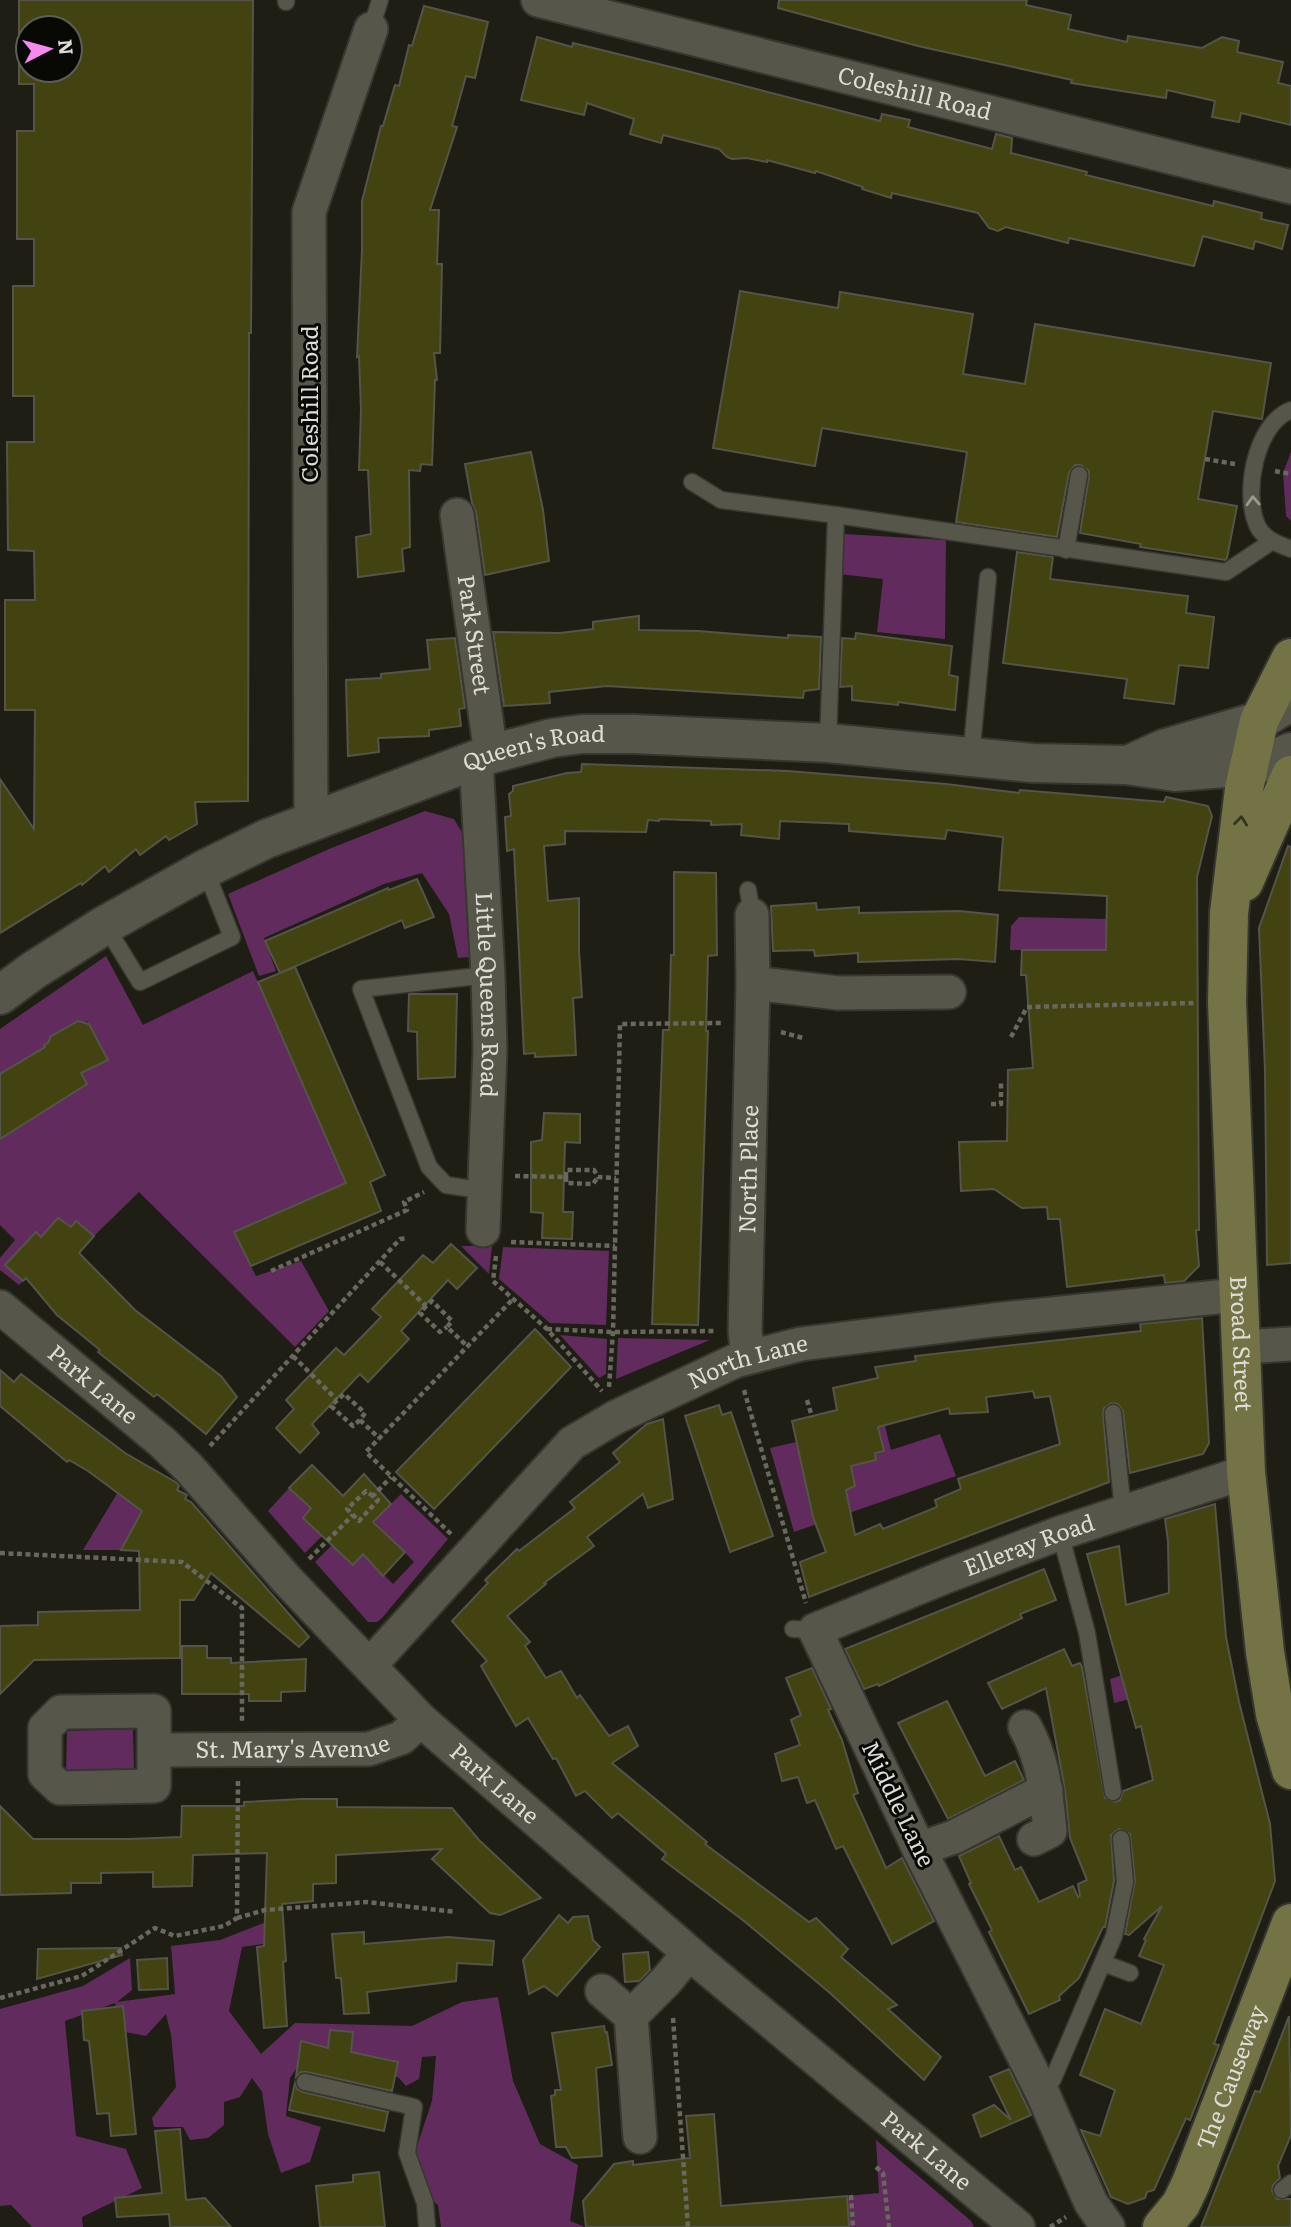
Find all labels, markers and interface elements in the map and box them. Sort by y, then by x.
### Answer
north arrow [14,14,84,84]
text: N [52,38,82,57]
street label: Coleshill Road [835,56,996,127]
street label: Coleshill Road [291,325,325,483]
one-way arrow [1245,495,1260,506]
street label: Park Street [451,572,501,697]
street label: Queen's Road [457,715,605,778]
one-way arrow [1233,815,1248,827]
street label: Little Queens Road [468,891,509,1098]
street label: North Place [728,1104,765,1234]
street label: Broad Street [1223,1275,1263,1413]
street label: North Lane [681,1324,810,1396]
street label: Park Lane [42,1335,147,1431]
street label: Elleray Road [958,1504,1098,1583]
street label: St. Mary's Avenue [195,1724,394,1765]
street label: Park Lane [443,1734,548,1831]
street label: Middle Lane [855,1734,945,1872]
street label: The Causeway [1186,1999,1273,2154]
street label: Park Lane [875,2101,980,2197]

